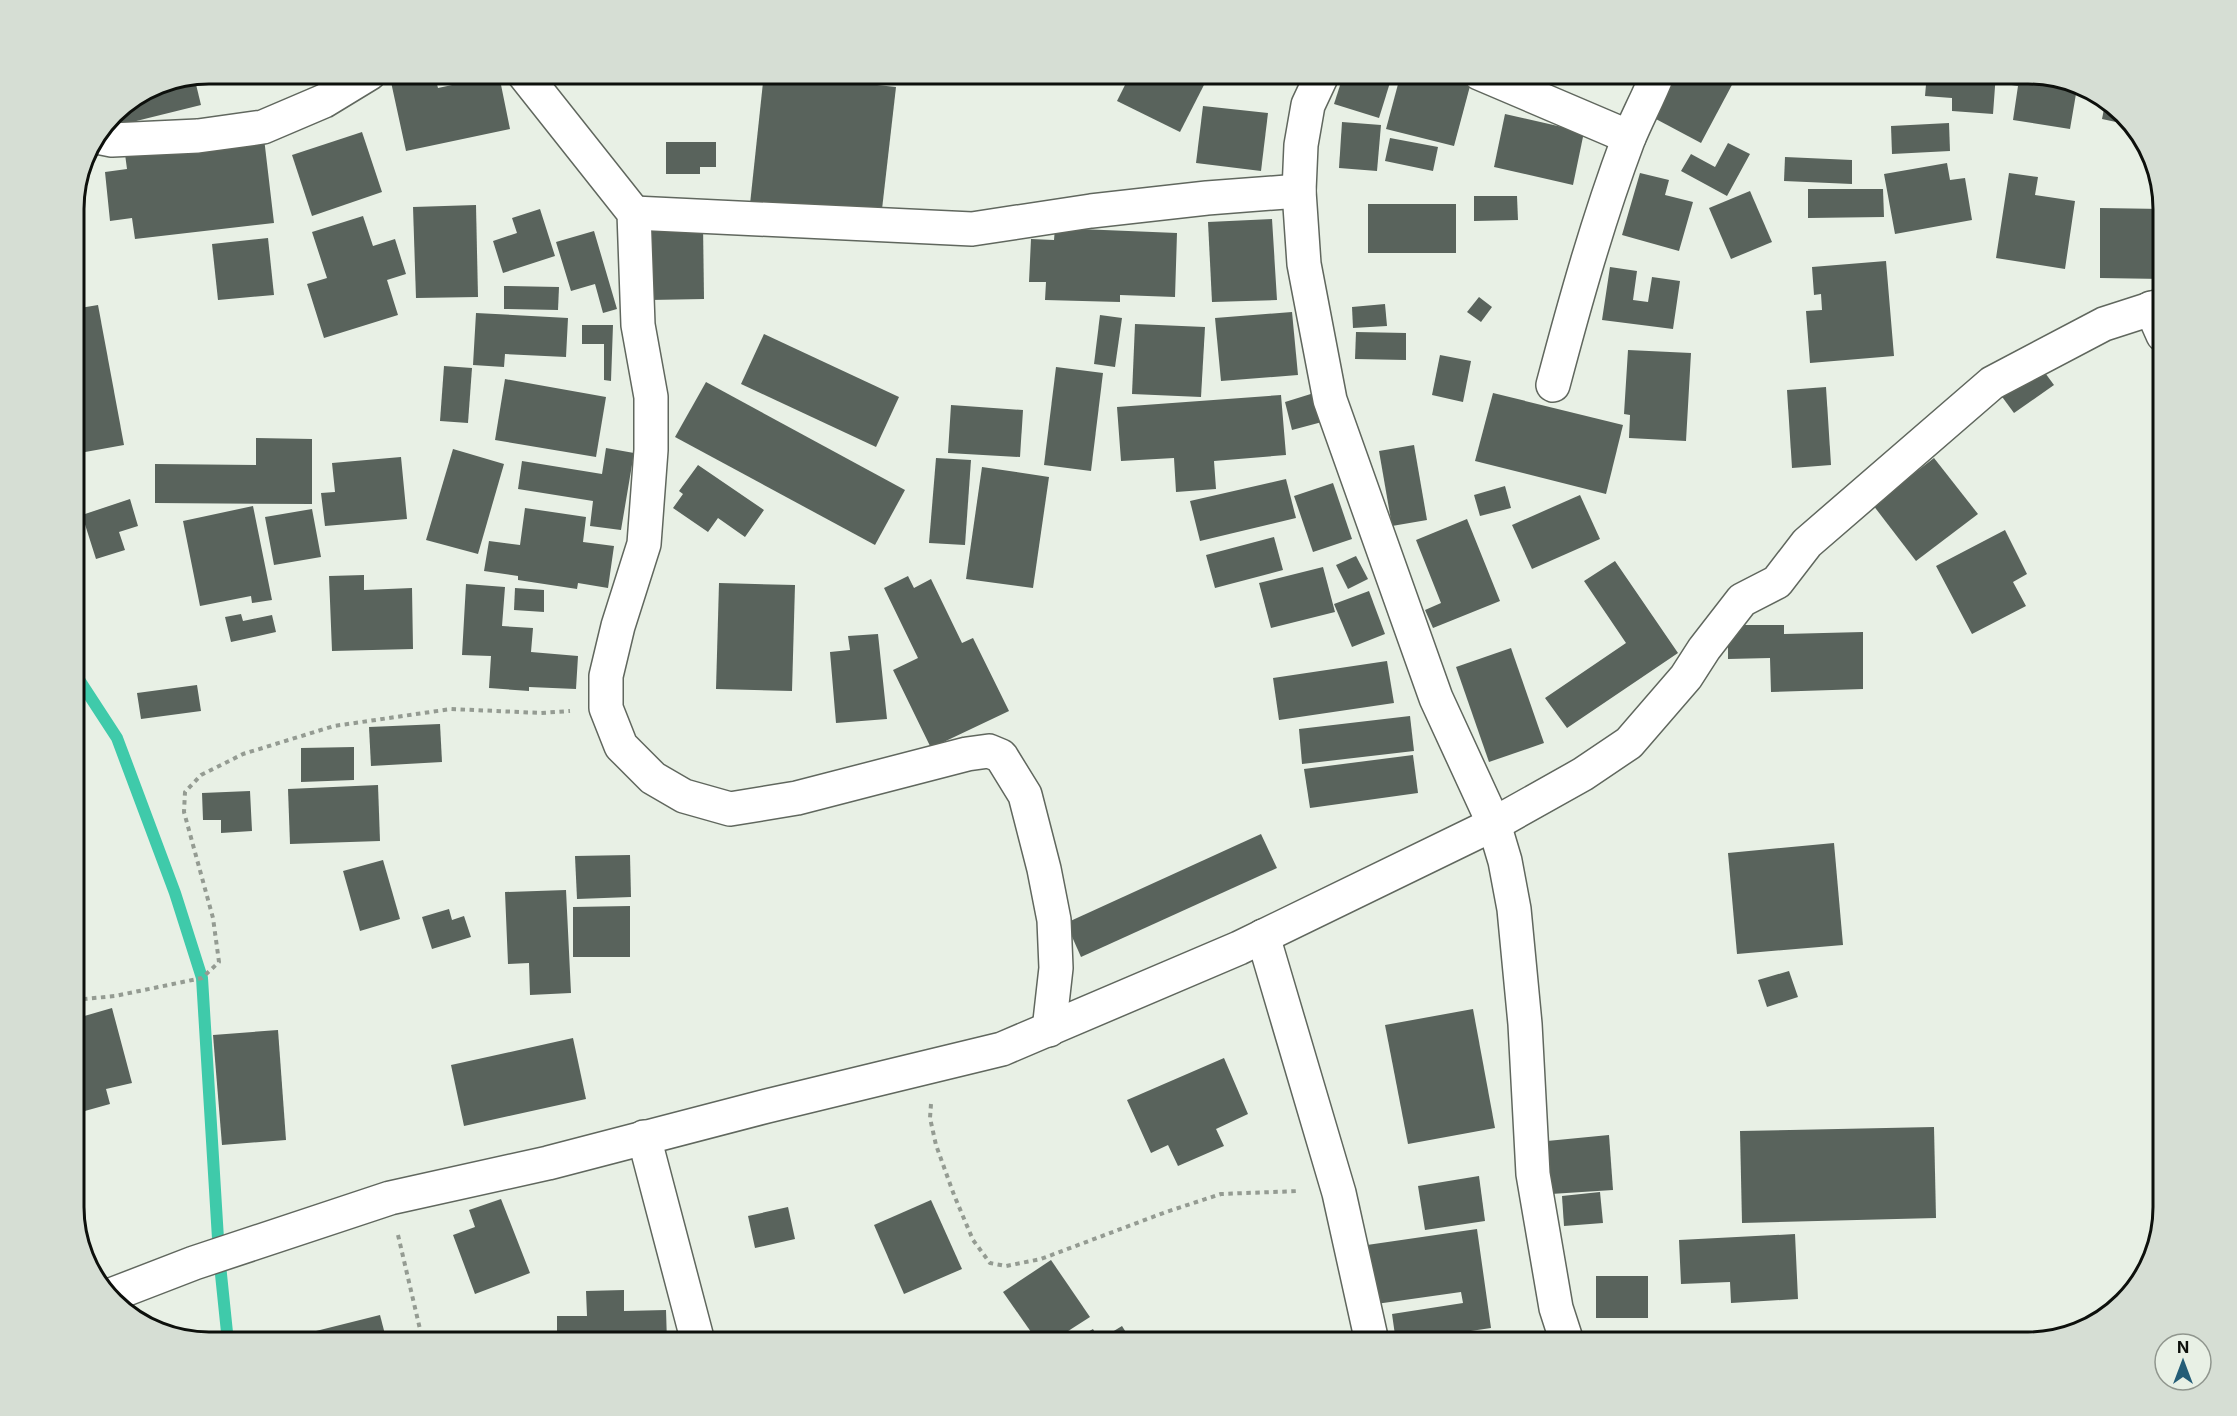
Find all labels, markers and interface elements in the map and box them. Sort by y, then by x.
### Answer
north arrow [2153,1332,2213,1392]
text: N [2177,1337,2189,1357]

